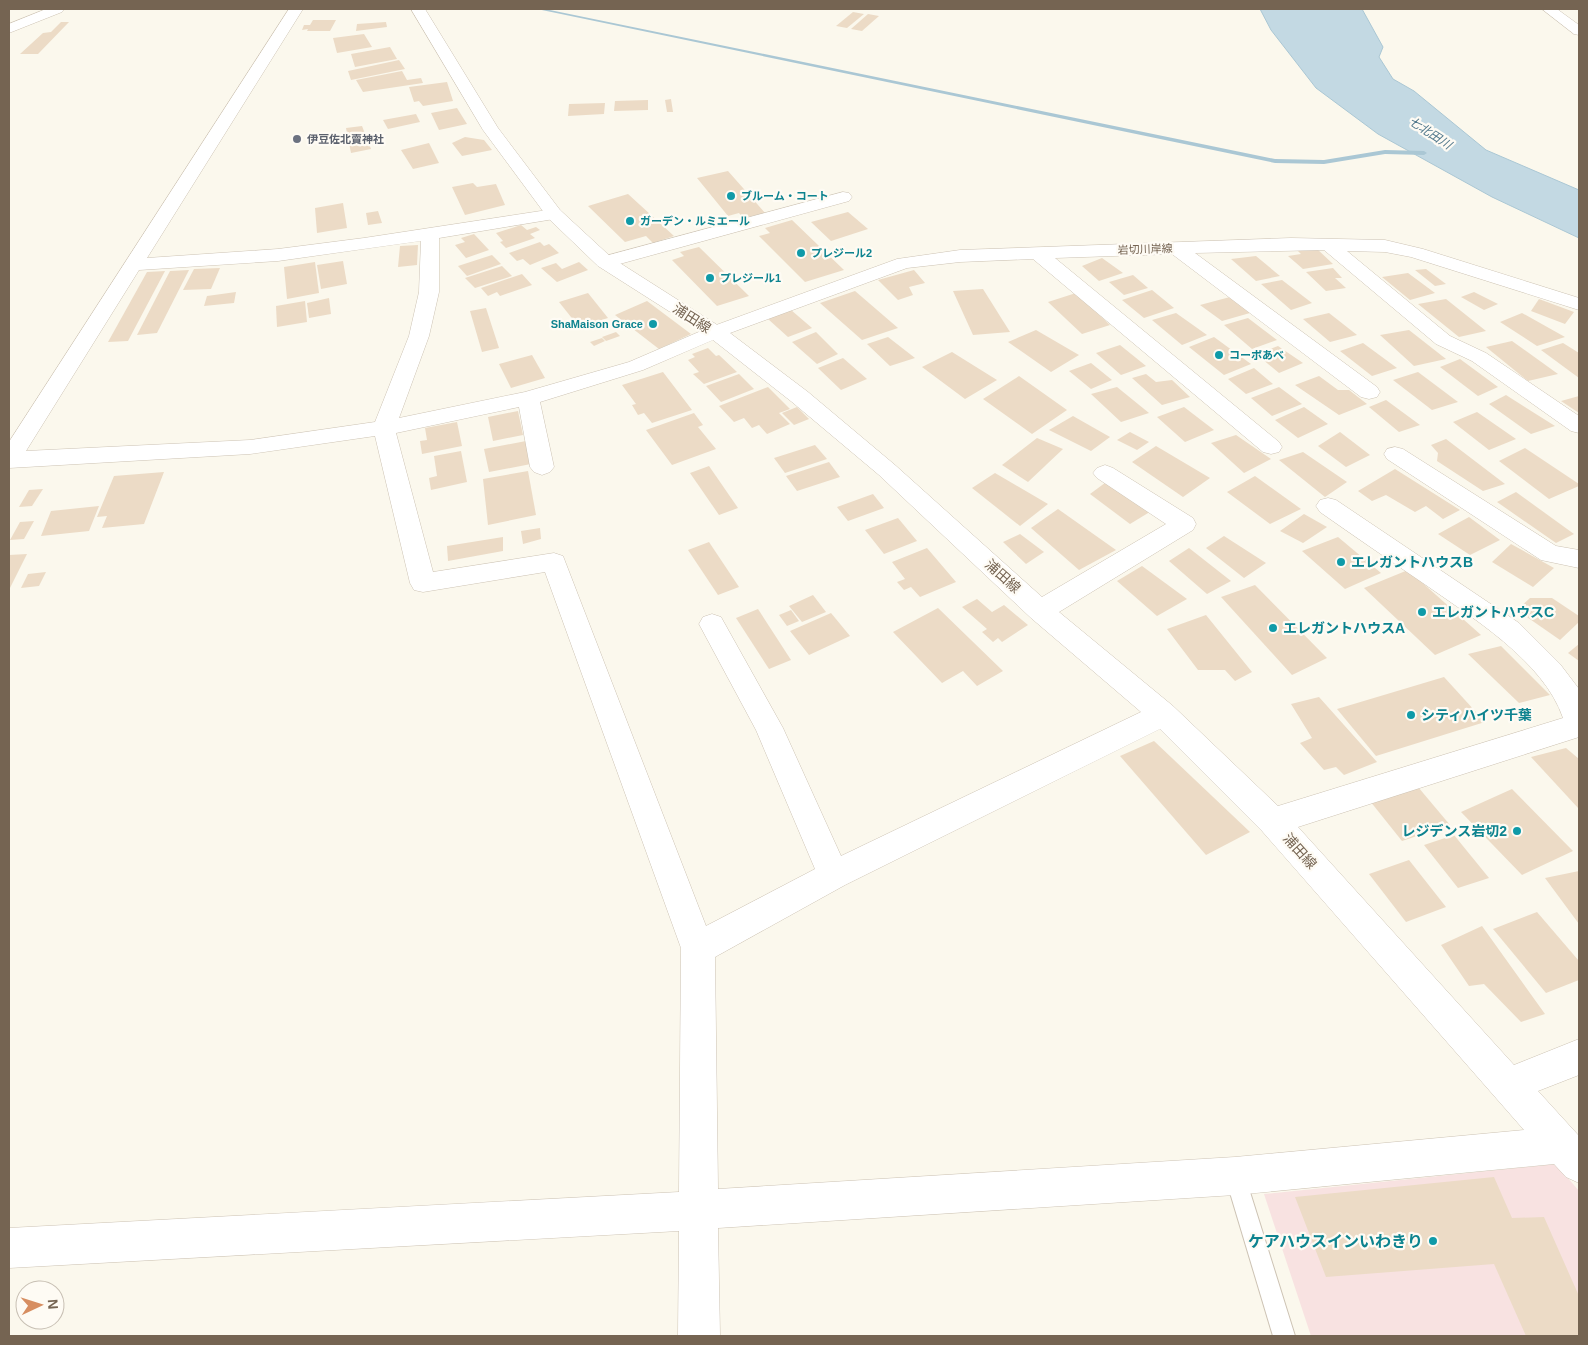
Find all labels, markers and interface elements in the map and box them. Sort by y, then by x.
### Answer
water label: 七北田川 [1406,114,1456,153]
marker: 伊豆佐北賣神社 [291,133,303,145]
place label: 伊豆佐北賣神社 [307,133,384,145]
marker: ブルーム・コート [725,190,737,202]
place label: ブルーム・コート [741,190,829,202]
marker: ガーデン・ルミエール [624,215,636,227]
place label: ガーデン・ルミエール [640,215,750,227]
street label: 岩切川岸線 [1117,242,1173,256]
marker: プレジール2 [795,247,807,259]
place label: プレジール2 [811,247,872,259]
marker: プレジール1 [704,272,716,284]
place label: プレジール1 [720,272,781,284]
street label: 浦田線 [670,300,714,336]
place label: ShaMaison Grace [551,318,643,330]
marker: ShaMaison Grace [647,318,659,330]
marker: コーポあべ [1213,349,1225,361]
place label: コーポあべ [1229,349,1284,361]
place label: エレガントハウスB [1351,554,1473,570]
street label: 浦田線 [982,556,1024,596]
marker: エレガントハウスB [1335,556,1347,568]
place label: エレガントハウスC [1432,604,1554,620]
marker: エレガントハウスC [1416,606,1428,618]
place label: エレガントハウスA [1283,620,1405,636]
marker: エレガントハウスA [1267,622,1279,634]
place label: シティハイツ千葉 [1421,707,1532,723]
marker: シティハイツ千葉 [1405,709,1417,721]
place label: レジデンス岩切2 [1401,823,1507,839]
marker: レジデンス岩切2 [1511,825,1523,837]
street label: 浦田線 [1280,830,1320,872]
place label: ケアハウスインいわきり [1248,1233,1423,1250]
marker: ケアハウスインいわきり [1427,1235,1439,1247]
north arrow [15,1280,65,1330]
text: N [45,1298,61,1310]

